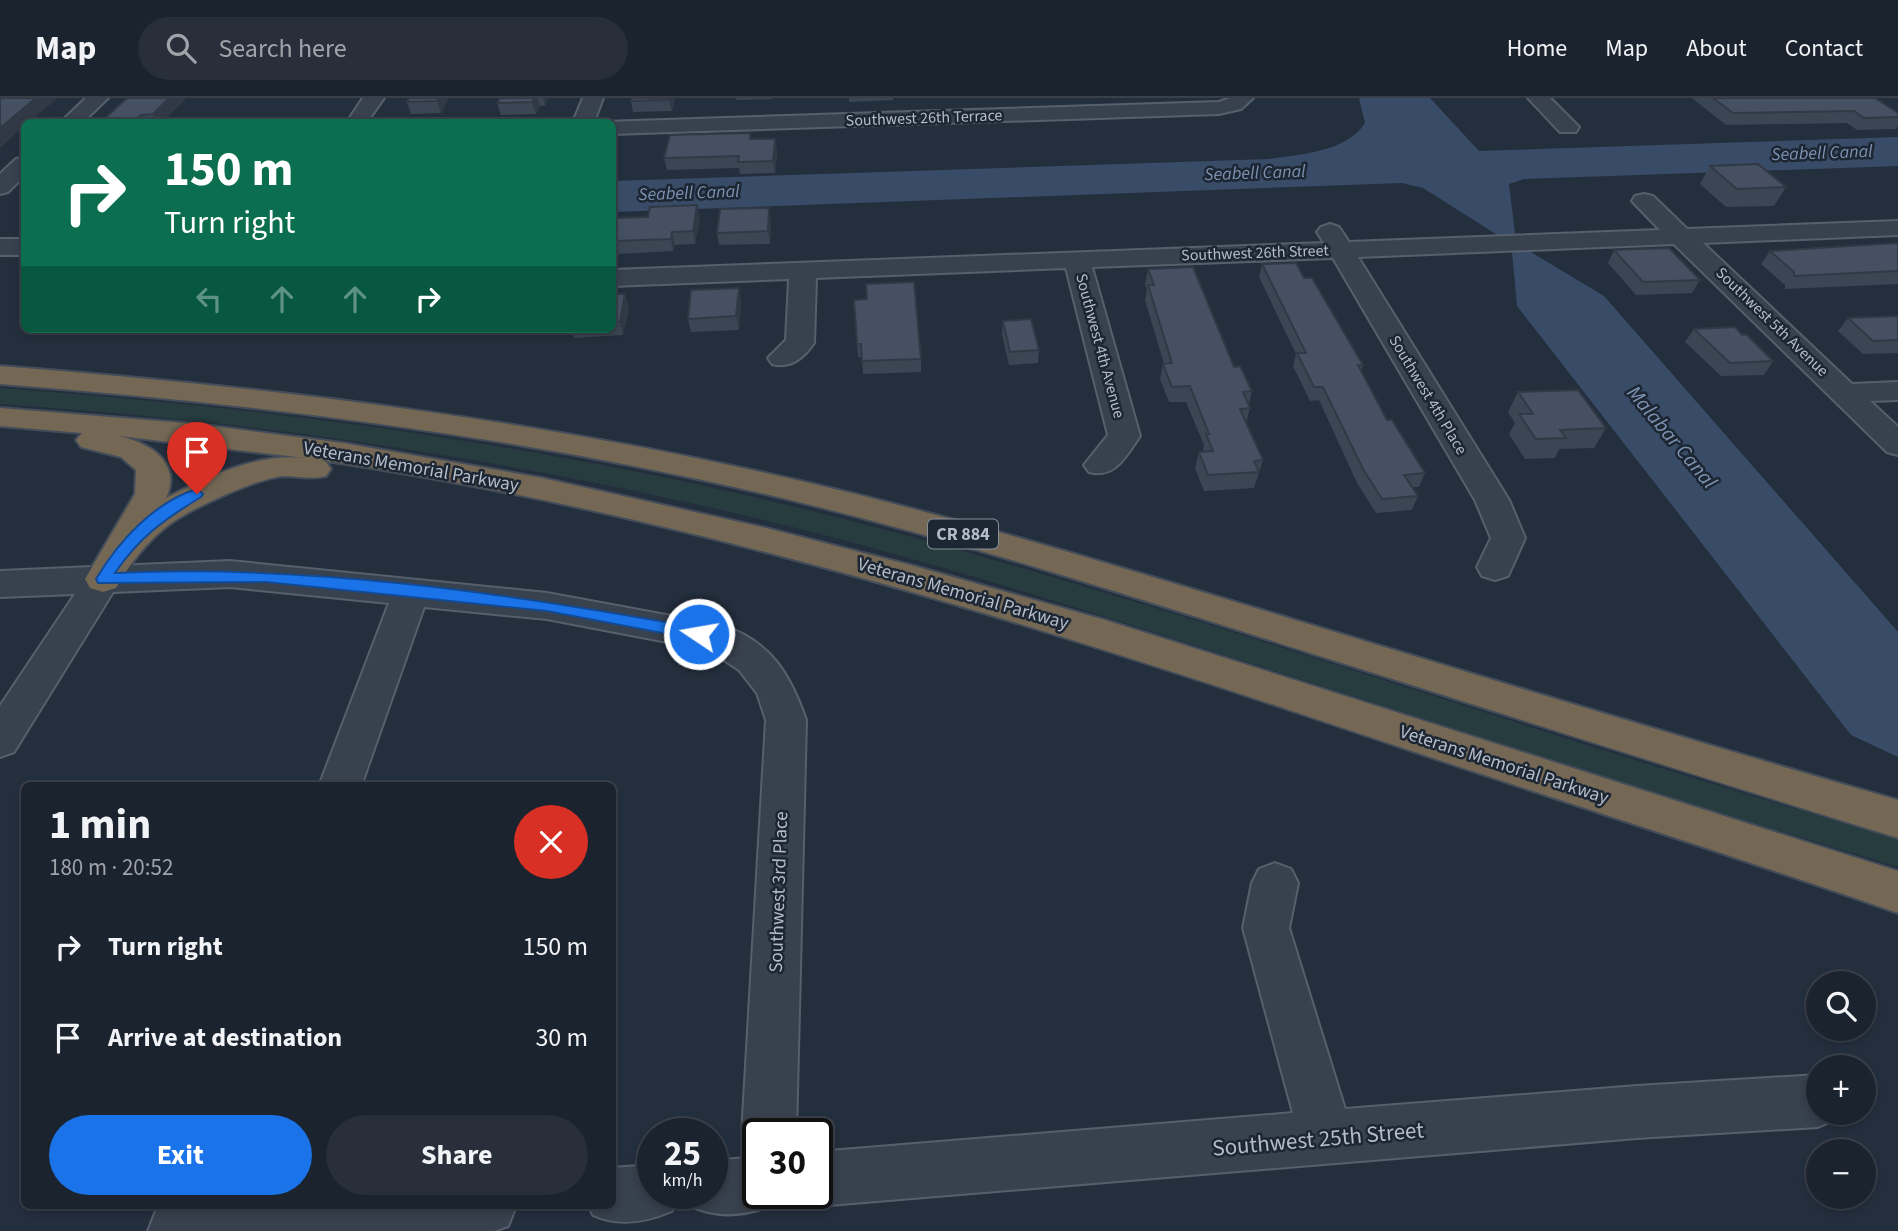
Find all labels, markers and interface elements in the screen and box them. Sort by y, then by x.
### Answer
search box [138,17,628,80]
text: Map [35,25,96,72]
icon: search [162,29,200,67]
text: Search here [218,30,347,67]
text: Home [1507,31,1567,66]
text: Map [1605,31,1648,66]
text: About [1686,31,1747,66]
text: Contact [1785,31,1863,66]
street label: Southwest 26th Terrace [845,104,1003,132]
text: 150 m [164,135,293,205]
water label: Seabell Canal [1771,139,1874,167]
icon: right [49,147,140,238]
water label: Seabell Canal [1204,159,1307,187]
water label: Seabell Canal [638,179,741,207]
text: Turn right [164,200,295,246]
street label: Southwest 26th Street [1181,239,1330,267]
street label: Southwest 5th Avenue [1711,262,1833,382]
street label: Southwest 4th Avenue [1070,271,1130,421]
icon: left [190,280,228,318]
icon: ahead [263,280,301,318]
icon: ahead [336,280,374,318]
icon: right [409,280,447,318]
street label: Southwest 4th Place [1384,331,1472,459]
water label: Malabar Canal [1620,379,1725,496]
pin [167,422,227,494]
icon: arrive [178,433,216,471]
street label: Veterans Memorial Parkway [301,435,521,499]
road number: CR 884 [928,520,998,548]
street label: Veterans Memorial Parkway [854,551,1072,637]
position arrow [662,597,736,671]
street label: Veterans Memorial Parkway [1396,718,1612,812]
text: 1 min [49,795,151,855]
button: close [514,805,588,879]
street label: Southwest 3rd Place [763,811,795,973]
text: 180 m · 20:52 [49,851,173,884]
icon: right [49,928,87,966]
text: Turn right [108,928,223,965]
text: 150 m [522,928,588,965]
map controls [1806,971,1876,1209]
button: search [1806,971,1876,1041]
icon: arrive [49,1019,87,1057]
text: Arrive at destination [108,1019,342,1056]
text: 30 m [535,1019,588,1056]
button: + [1806,1055,1876,1125]
street label: Southwest 25th Street [1211,1113,1425,1165]
button: Exit [49,1115,312,1195]
button: Share [326,1115,588,1195]
speed limit sign: 30 [742,1118,833,1209]
text: 25 [664,1129,701,1179]
button: − [1806,1139,1876,1209]
text: km/h [663,1168,702,1193]

